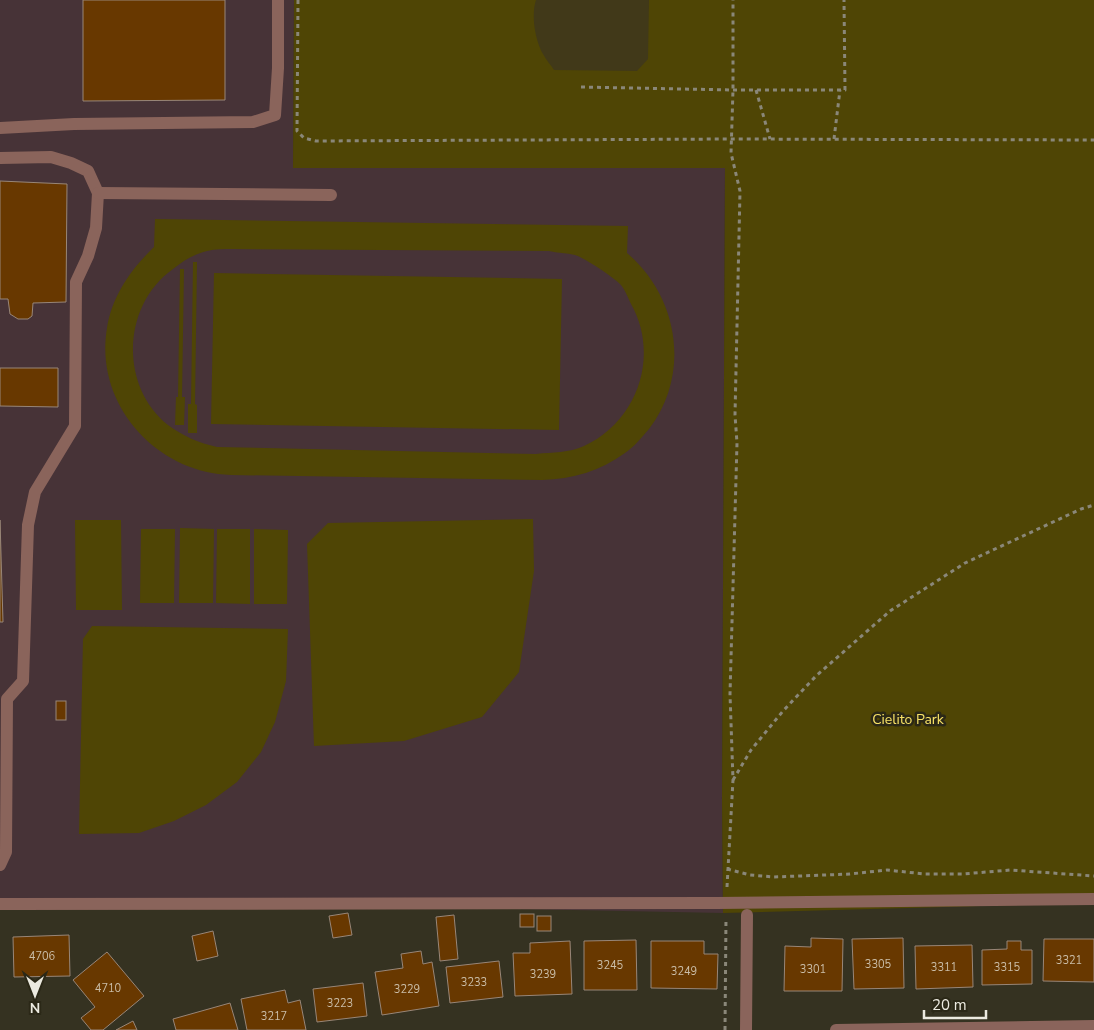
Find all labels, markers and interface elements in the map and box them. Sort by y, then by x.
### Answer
park label: Cielito Park [872,710,945,729]
house number: 4706 [29,949,56,964]
house number: 3321 [1056,953,1082,968]
house number: 3305 [865,957,892,972]
house number: 3245 [597,958,624,973]
house number: 3311 [931,960,957,975]
house number: 3315 [994,960,1021,975]
house number: 3301 [800,962,826,977]
house number: 3249 [671,964,697,979]
house number: 3239 [530,967,556,982]
north arrow [10,970,60,1020]
house number: 3233 [461,975,487,990]
house number: 4710 [95,981,122,996]
house number: 3229 [394,982,420,997]
scale bar [924,988,986,1020]
text: 20 m [932,995,967,1015]
house number: 3223 [327,996,353,1011]
text: N [30,998,40,1017]
house number: 3217 [261,1009,287,1024]

